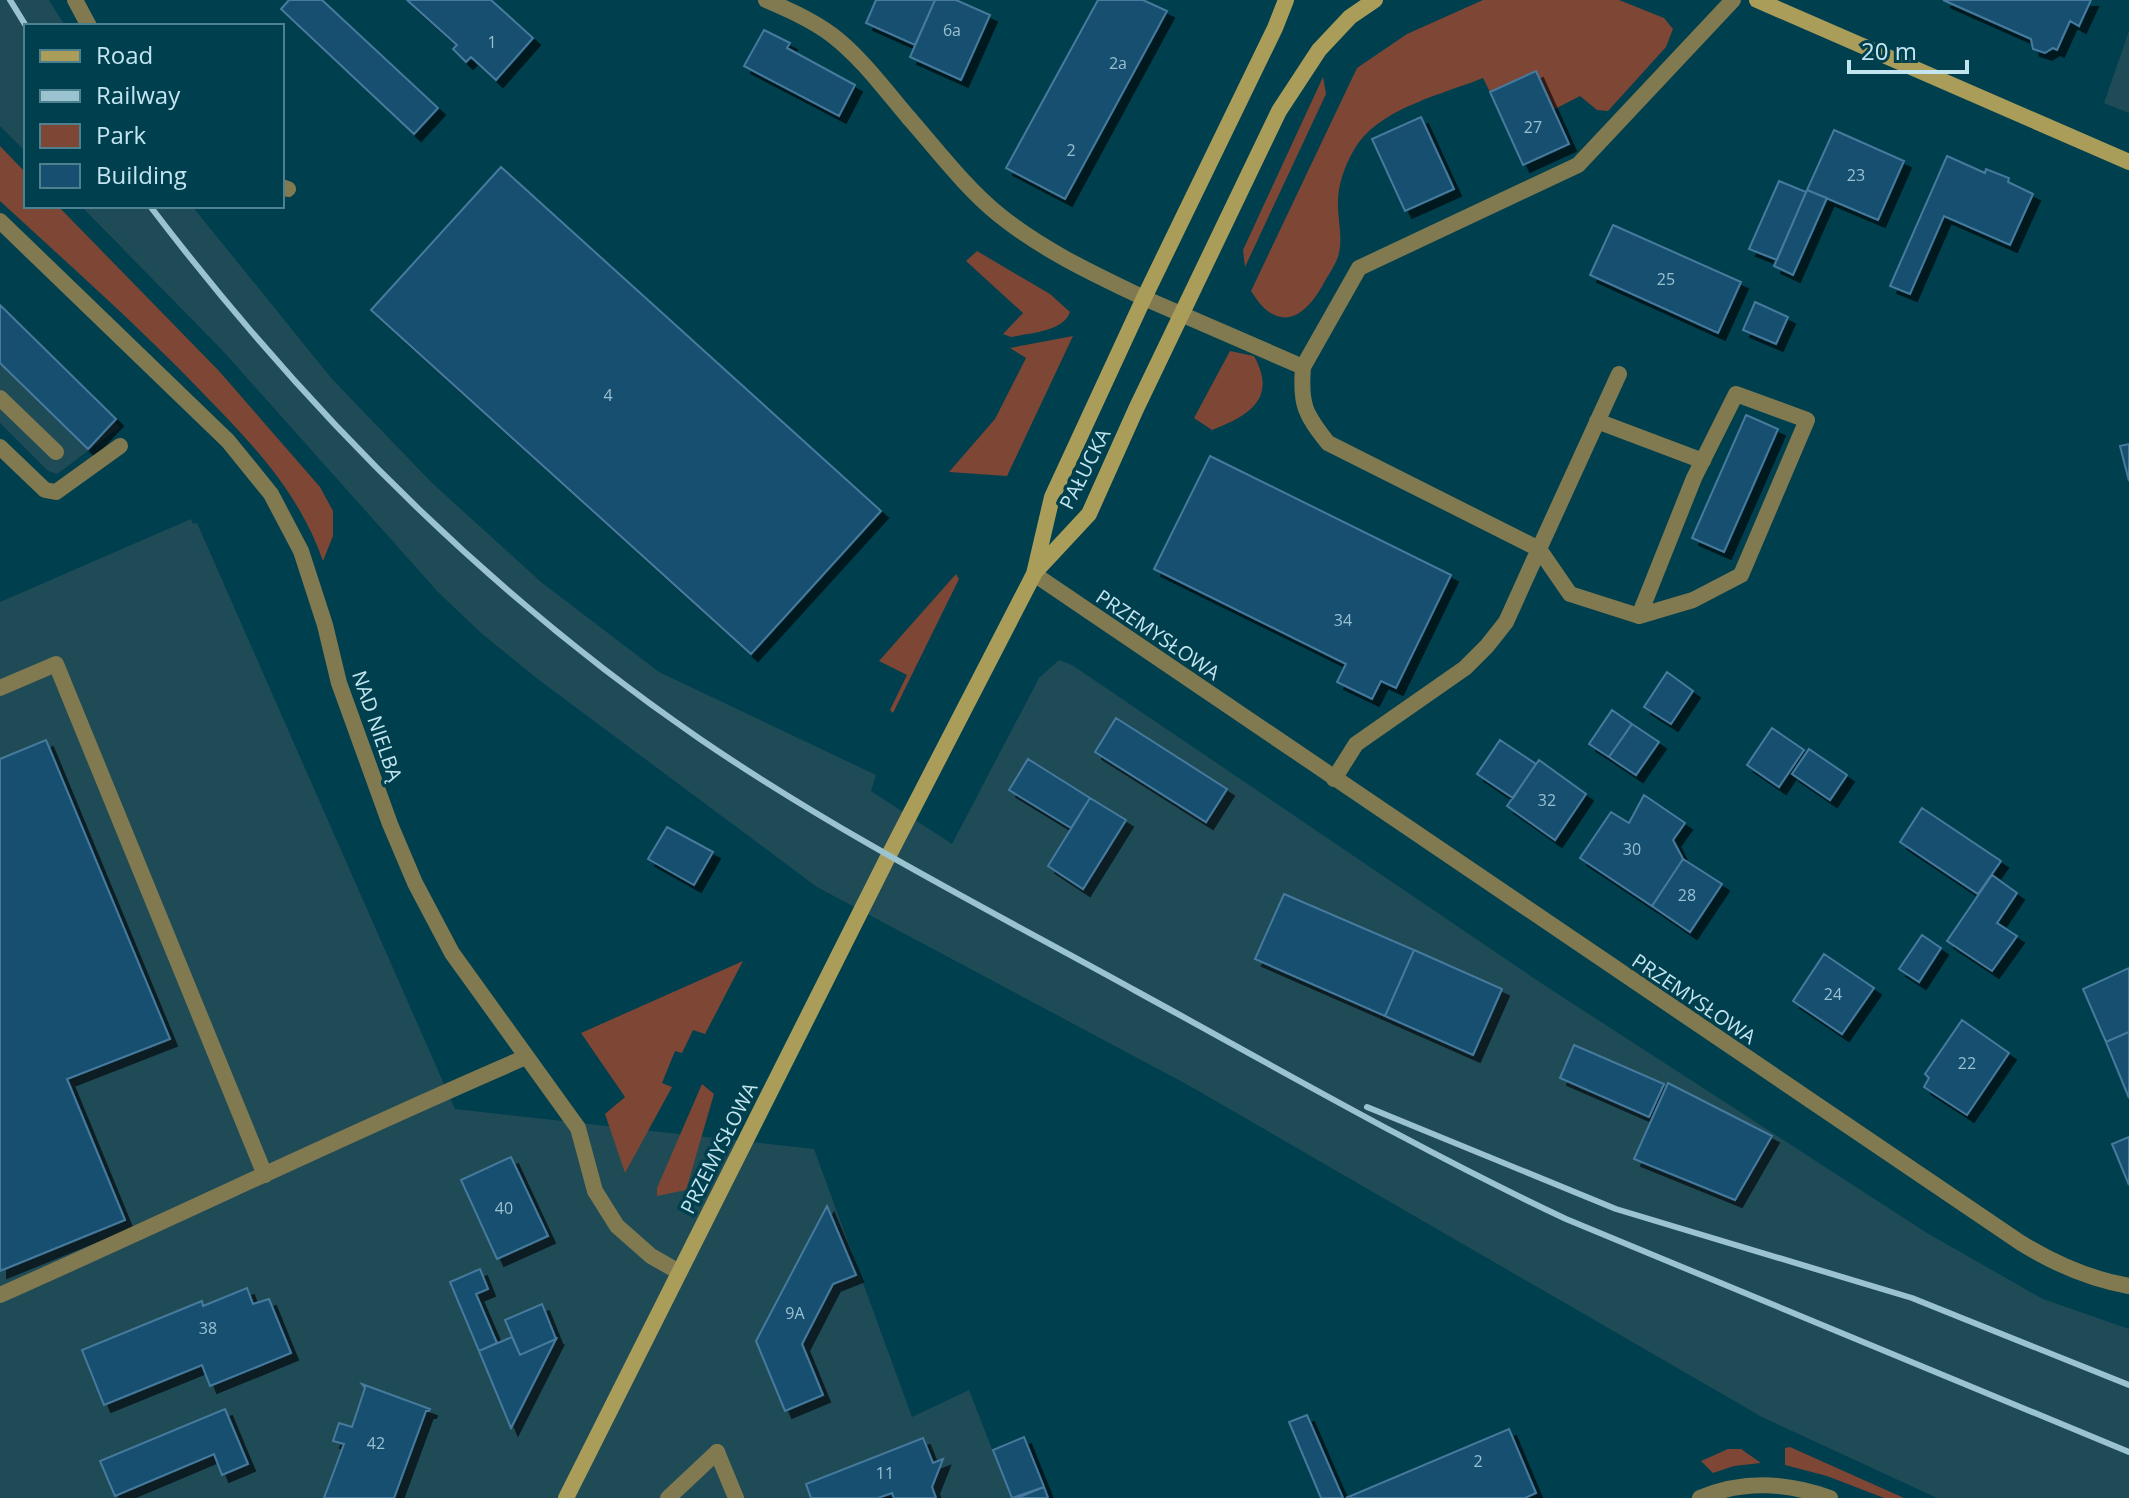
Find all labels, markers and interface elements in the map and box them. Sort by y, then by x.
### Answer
house number: 6a [943,19,961,41]
legend [24,24,284,208]
scale bar [1849,24,1967,74]
house number: 1 [487,31,497,53]
text: 20 m [1861,34,1917,67]
text: Road [96,38,153,71]
house number: 2a [1109,52,1127,74]
text: Railway [96,78,181,111]
house number: 27 [1524,116,1542,138]
text: Park [96,118,147,151]
house number: 2 [1066,139,1076,161]
text: Building [96,158,187,191]
house number: 23 [1847,164,1865,186]
house number: 25 [1657,268,1675,290]
house number: 4 [603,384,613,406]
street label: PAŁUCKA [1053,423,1117,514]
street label: PRZEMYSŁOWA [1091,583,1226,686]
house number: 34 [1334,609,1352,631]
street label: NAD NIELBĄ [346,667,409,785]
house number: 32 [1538,789,1556,811]
house number: 30 [1623,838,1641,860]
house number: 28 [1678,884,1696,906]
street label: PRZEMYSŁOWA [1627,947,1762,1050]
house number: 24 [1824,983,1842,1005]
house number: 22 [1958,1052,1976,1074]
street label: PRZEMYSŁOWA [674,1077,763,1218]
house number: 40 [495,1197,513,1219]
house number: 9A [785,1302,806,1324]
house number: 38 [199,1317,217,1339]
house number: 42 [367,1432,385,1454]
house number: 2 [1473,1450,1483,1472]
house number: 11 [876,1462,894,1484]

